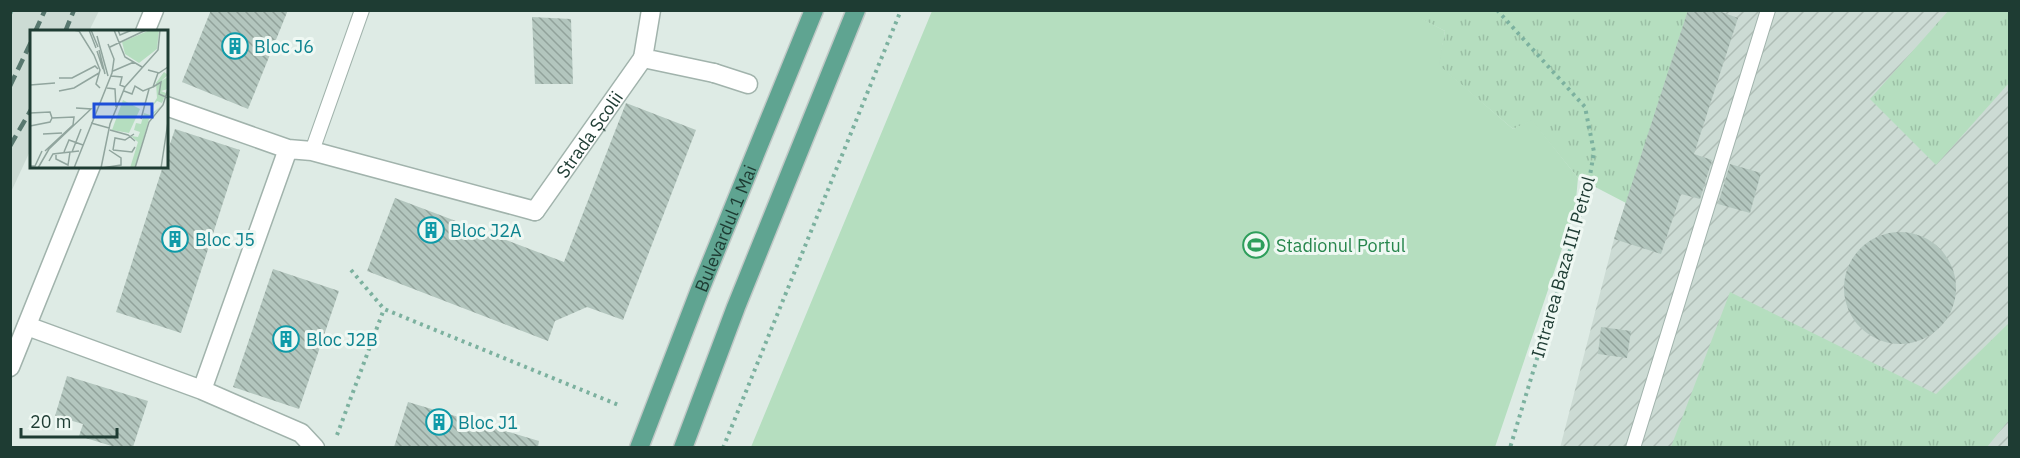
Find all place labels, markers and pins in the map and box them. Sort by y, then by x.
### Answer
building icon: Bloc J6 [220,31,250,61]
place label: Bloc J6 [254,35,314,58]
building icon: Bloc J2A [416,215,446,245]
place label: Bloc J2A [450,219,522,242]
building icon: Bloc J5 [160,224,190,254]
place label: Bloc J5 [195,228,255,251]
sports icon: Stadionul Portul [1241,230,1271,260]
place label: Stadionul Portul [1276,234,1406,257]
building icon: Bloc J2B [271,324,301,354]
place label: Bloc J2B [306,328,378,351]
building icon: Bloc J1 [424,407,454,437]
place label: Bloc J1 [458,411,518,434]

